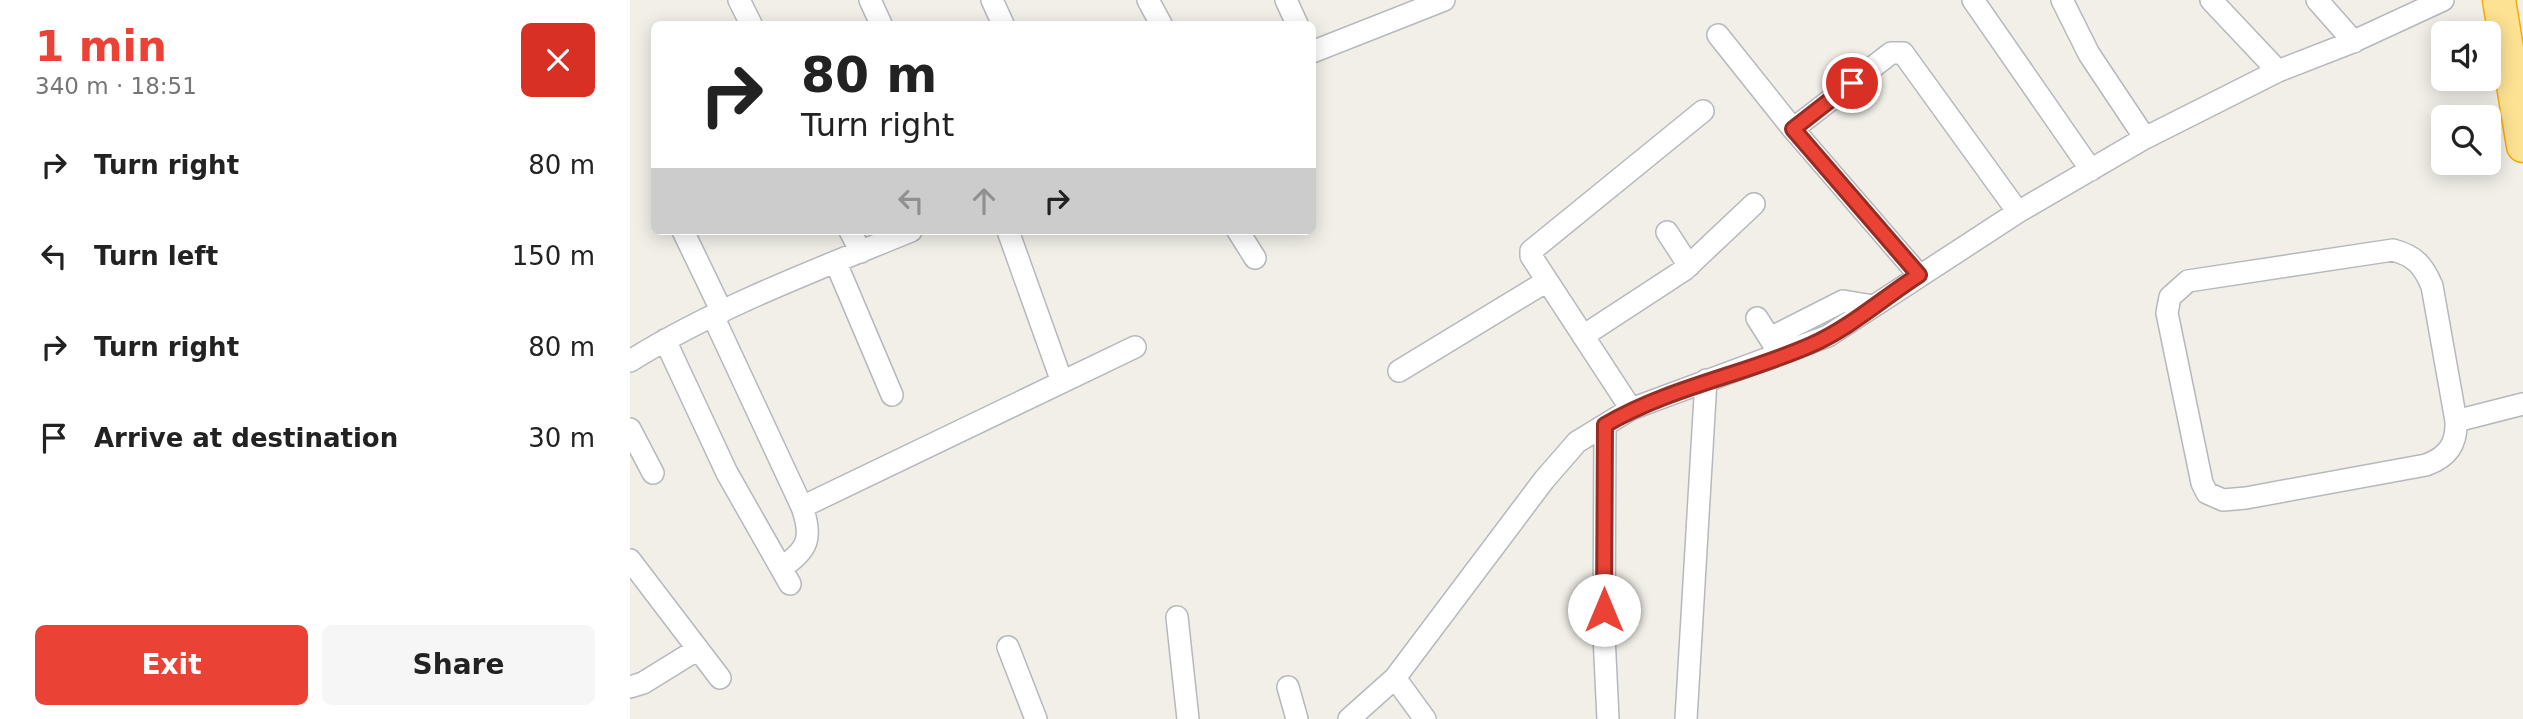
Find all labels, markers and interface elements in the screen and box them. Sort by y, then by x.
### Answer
map controls [2431,21,2501,175]
button: sound [2431,21,2501,91]
text: 1 min [35,22,167,71]
button: close [521,23,595,97]
text: 80 m [801,47,937,104]
icon: right [686,49,777,140]
pin [1822,53,1882,113]
icon: arrive [1833,64,1871,102]
text: 340 m · 18:51 [35,73,197,99]
button: search [2431,105,2501,175]
text: Turn right [801,106,954,144]
icon: right [35,146,73,184]
text: Turn right [94,150,239,180]
text: 80 m [528,150,595,180]
icon: left [892,182,930,220]
icon: ahead [965,182,1003,220]
icon: right [1038,182,1076,220]
icon: left [35,237,73,275]
text: Turn left [94,241,218,271]
text: 150 m [512,241,595,271]
icon: right [35,328,73,366]
text: Turn right [94,332,239,362]
text: 80 m [528,332,595,362]
icon: arrive [35,419,73,457]
text: Arrive at destination [94,423,398,453]
text: 30 m [528,423,595,453]
position arrow [1567,573,1641,647]
button: Exit [35,625,308,705]
button: Share [322,625,595,705]

